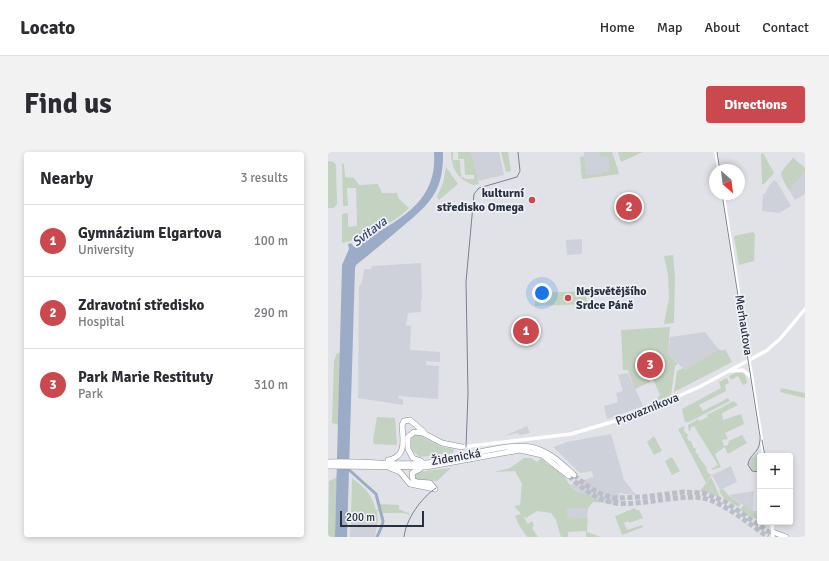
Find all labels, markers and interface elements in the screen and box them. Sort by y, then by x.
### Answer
text: Locato [20,16,75,40]
text: Home [600,19,635,36]
text: Map [657,19,682,36]
text: About [704,19,740,36]
text: Contact [762,19,809,36]
button: Directions [706,86,805,123]
text: Find us [24,87,112,121]
north arrow [709,164,745,200]
text: Nearby [40,168,93,189]
text: 3 results [240,170,288,186]
place label: kulturní středisko Omega [437,186,524,215]
pin: 2 [616,192,642,222]
marker: kulturní středisko Omega [527,195,537,205]
water label: Svitava [349,213,391,250]
text: Gymnázium Elgartova [78,224,222,242]
text: 1 [49,233,57,249]
text: 100 m [254,233,288,249]
text: University [78,242,134,258]
your location [532,283,552,303]
place label: Nejsvětějšího Srdce Páně [576,284,647,313]
marker: Nejsvětějšího Srdce Páně [563,293,573,303]
street label: Merhautova [731,294,756,356]
text: Zdravotní středisko [78,296,204,314]
text: 2 [49,305,57,321]
text: 290 m [254,305,288,321]
text: Hospital [78,314,125,330]
pin: 1 [513,316,539,346]
pin: 3 [637,350,663,380]
text: Park Marie Restituty [78,368,213,386]
text: 3 [49,377,57,393]
text: 310 m [254,377,288,393]
text: Park [78,386,103,402]
street label: Provazníkova [613,390,681,429]
street label: Židenická [430,446,482,469]
map controls [757,453,793,525]
button: + [757,453,793,489]
button: − [757,489,793,525]
scale bar [340,509,424,528]
text: 200 m [346,511,375,524]

